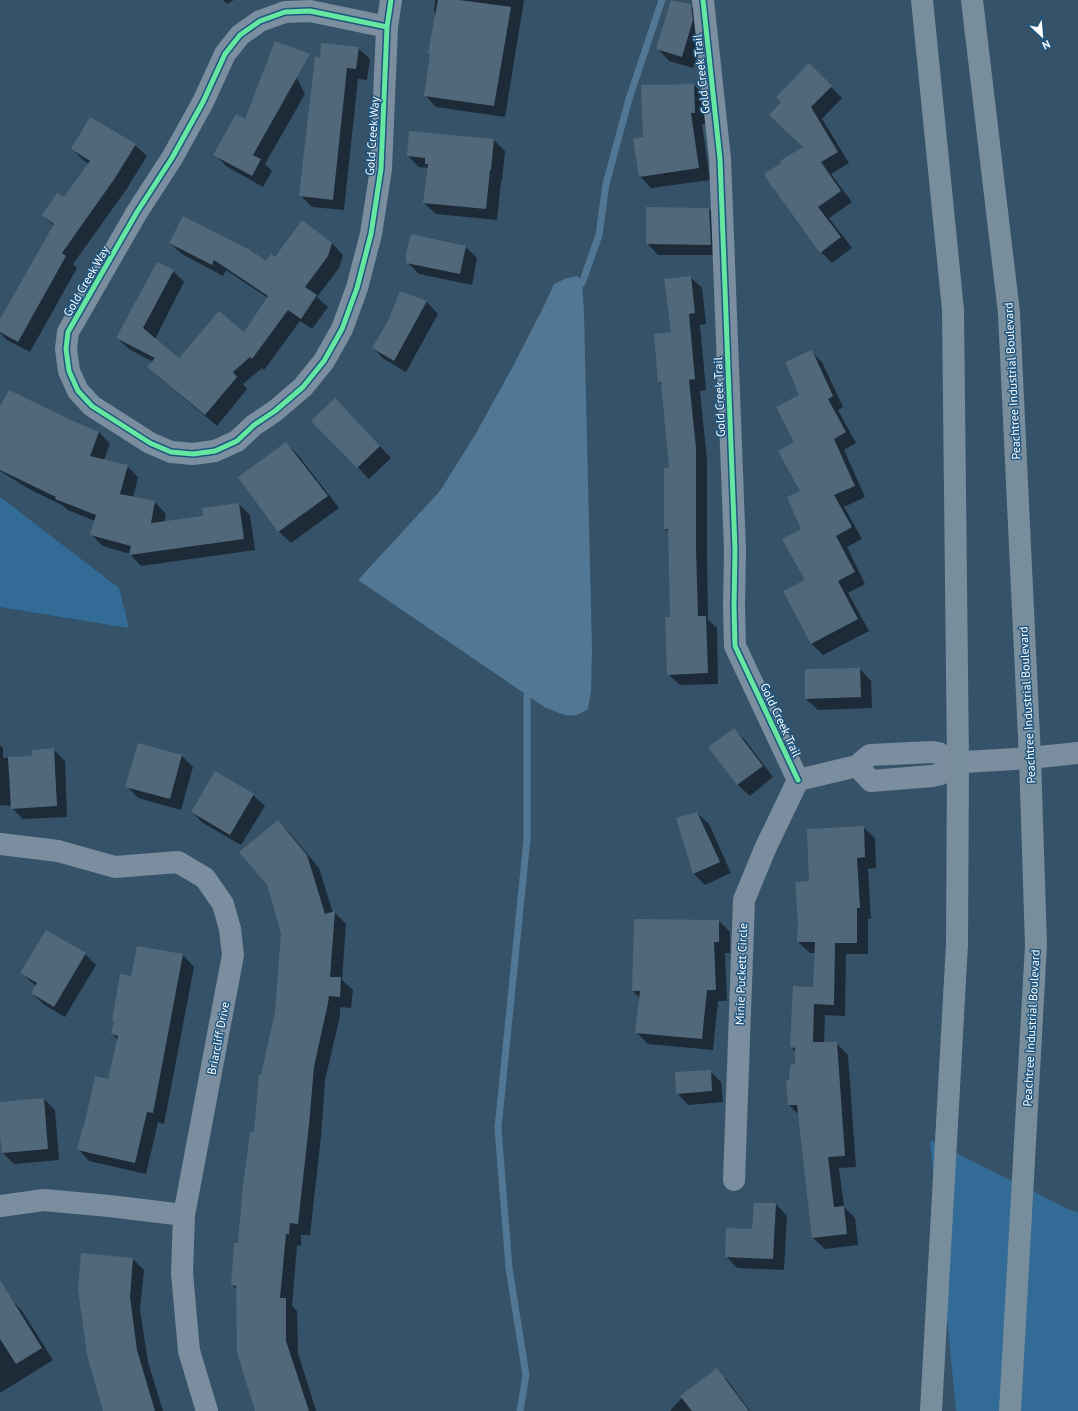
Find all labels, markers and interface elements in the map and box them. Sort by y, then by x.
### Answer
north arrow [1022,16,1062,56]
street label: Gold Creek Trail [689,33,713,115]
text: N [1040,37,1053,53]
street label: Gold Creek Way [362,96,382,176]
street label: Gold Creek Way [60,243,112,319]
street label: Peachtree Industrial Boulevard [1000,302,1024,460]
street label: Gold Creek Trail [710,356,728,437]
street label: Peachtree Industrial Boulevard [1015,626,1039,784]
street label: Gold Creek Trail [757,681,805,760]
street label: Minie Puckett Circle [732,923,750,1025]
street label: Peachtree Industrial Boulevard [1019,949,1043,1107]
street label: Briarcliff Drive [204,1000,232,1076]

